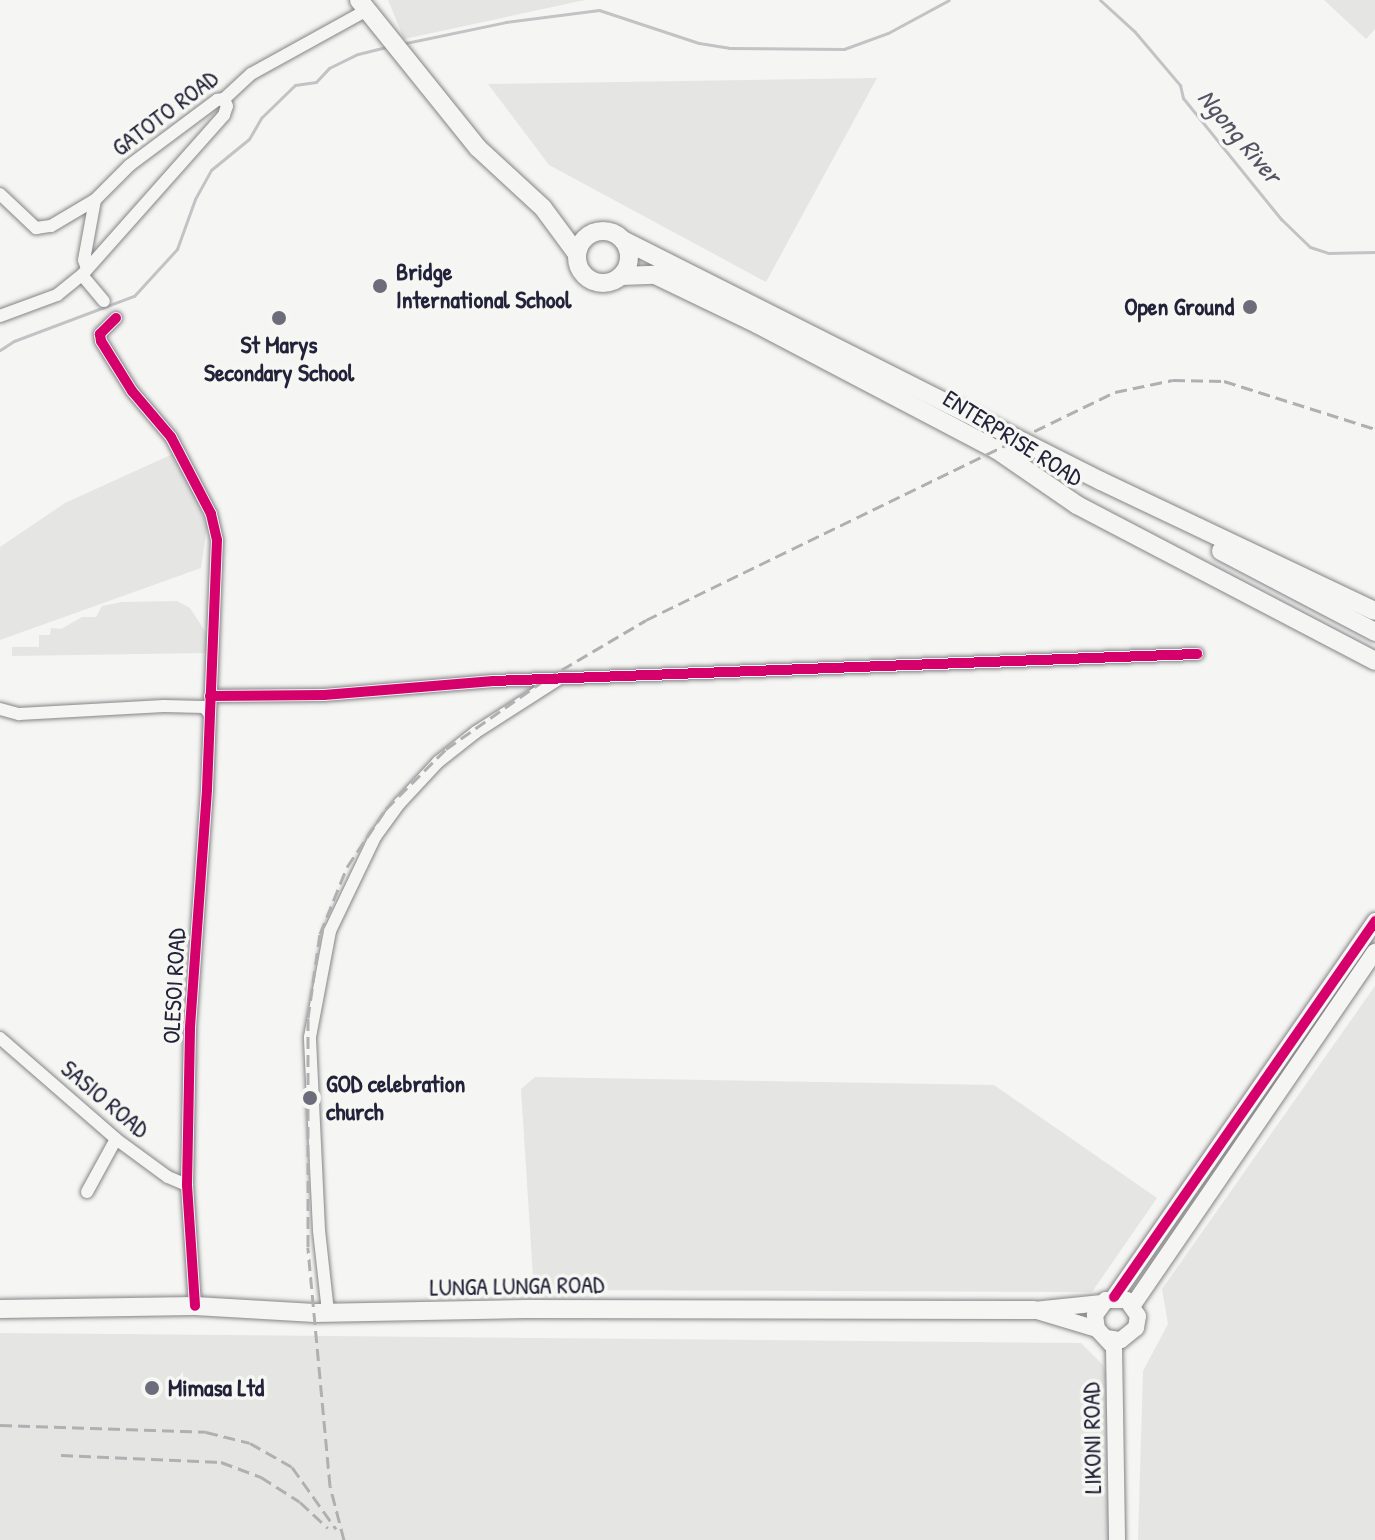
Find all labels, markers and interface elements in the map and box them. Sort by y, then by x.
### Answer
street label: GATOTO ROAD [106,64,224,162]
water label: Ngong River [1192,82,1288,190]
place label: Bridge International School [396,258,571,314]
marker: Bridge International School [371,277,389,295]
place label: Open Ground [1124,293,1234,321]
marker: Open Ground [1241,298,1259,316]
marker: St Marys Secondary School [270,309,288,327]
place label: St Marys Secondary School [204,331,354,387]
street label: ENTERPRISE ROAD [938,384,1088,492]
street label: OLESOI ROAD [157,927,191,1045]
street label: SASIO ROAD [55,1054,155,1144]
place label: GOD celebration church [326,1070,465,1126]
marker: GOD celebration church [301,1089,319,1107]
street label: LUNGA LUNGA ROAD [429,1270,605,1302]
place label: Mimasa Ltd [168,1374,264,1402]
marker: Mimasa Ltd [143,1379,161,1397]
street label: LIKONI ROAD [1077,1382,1107,1494]

